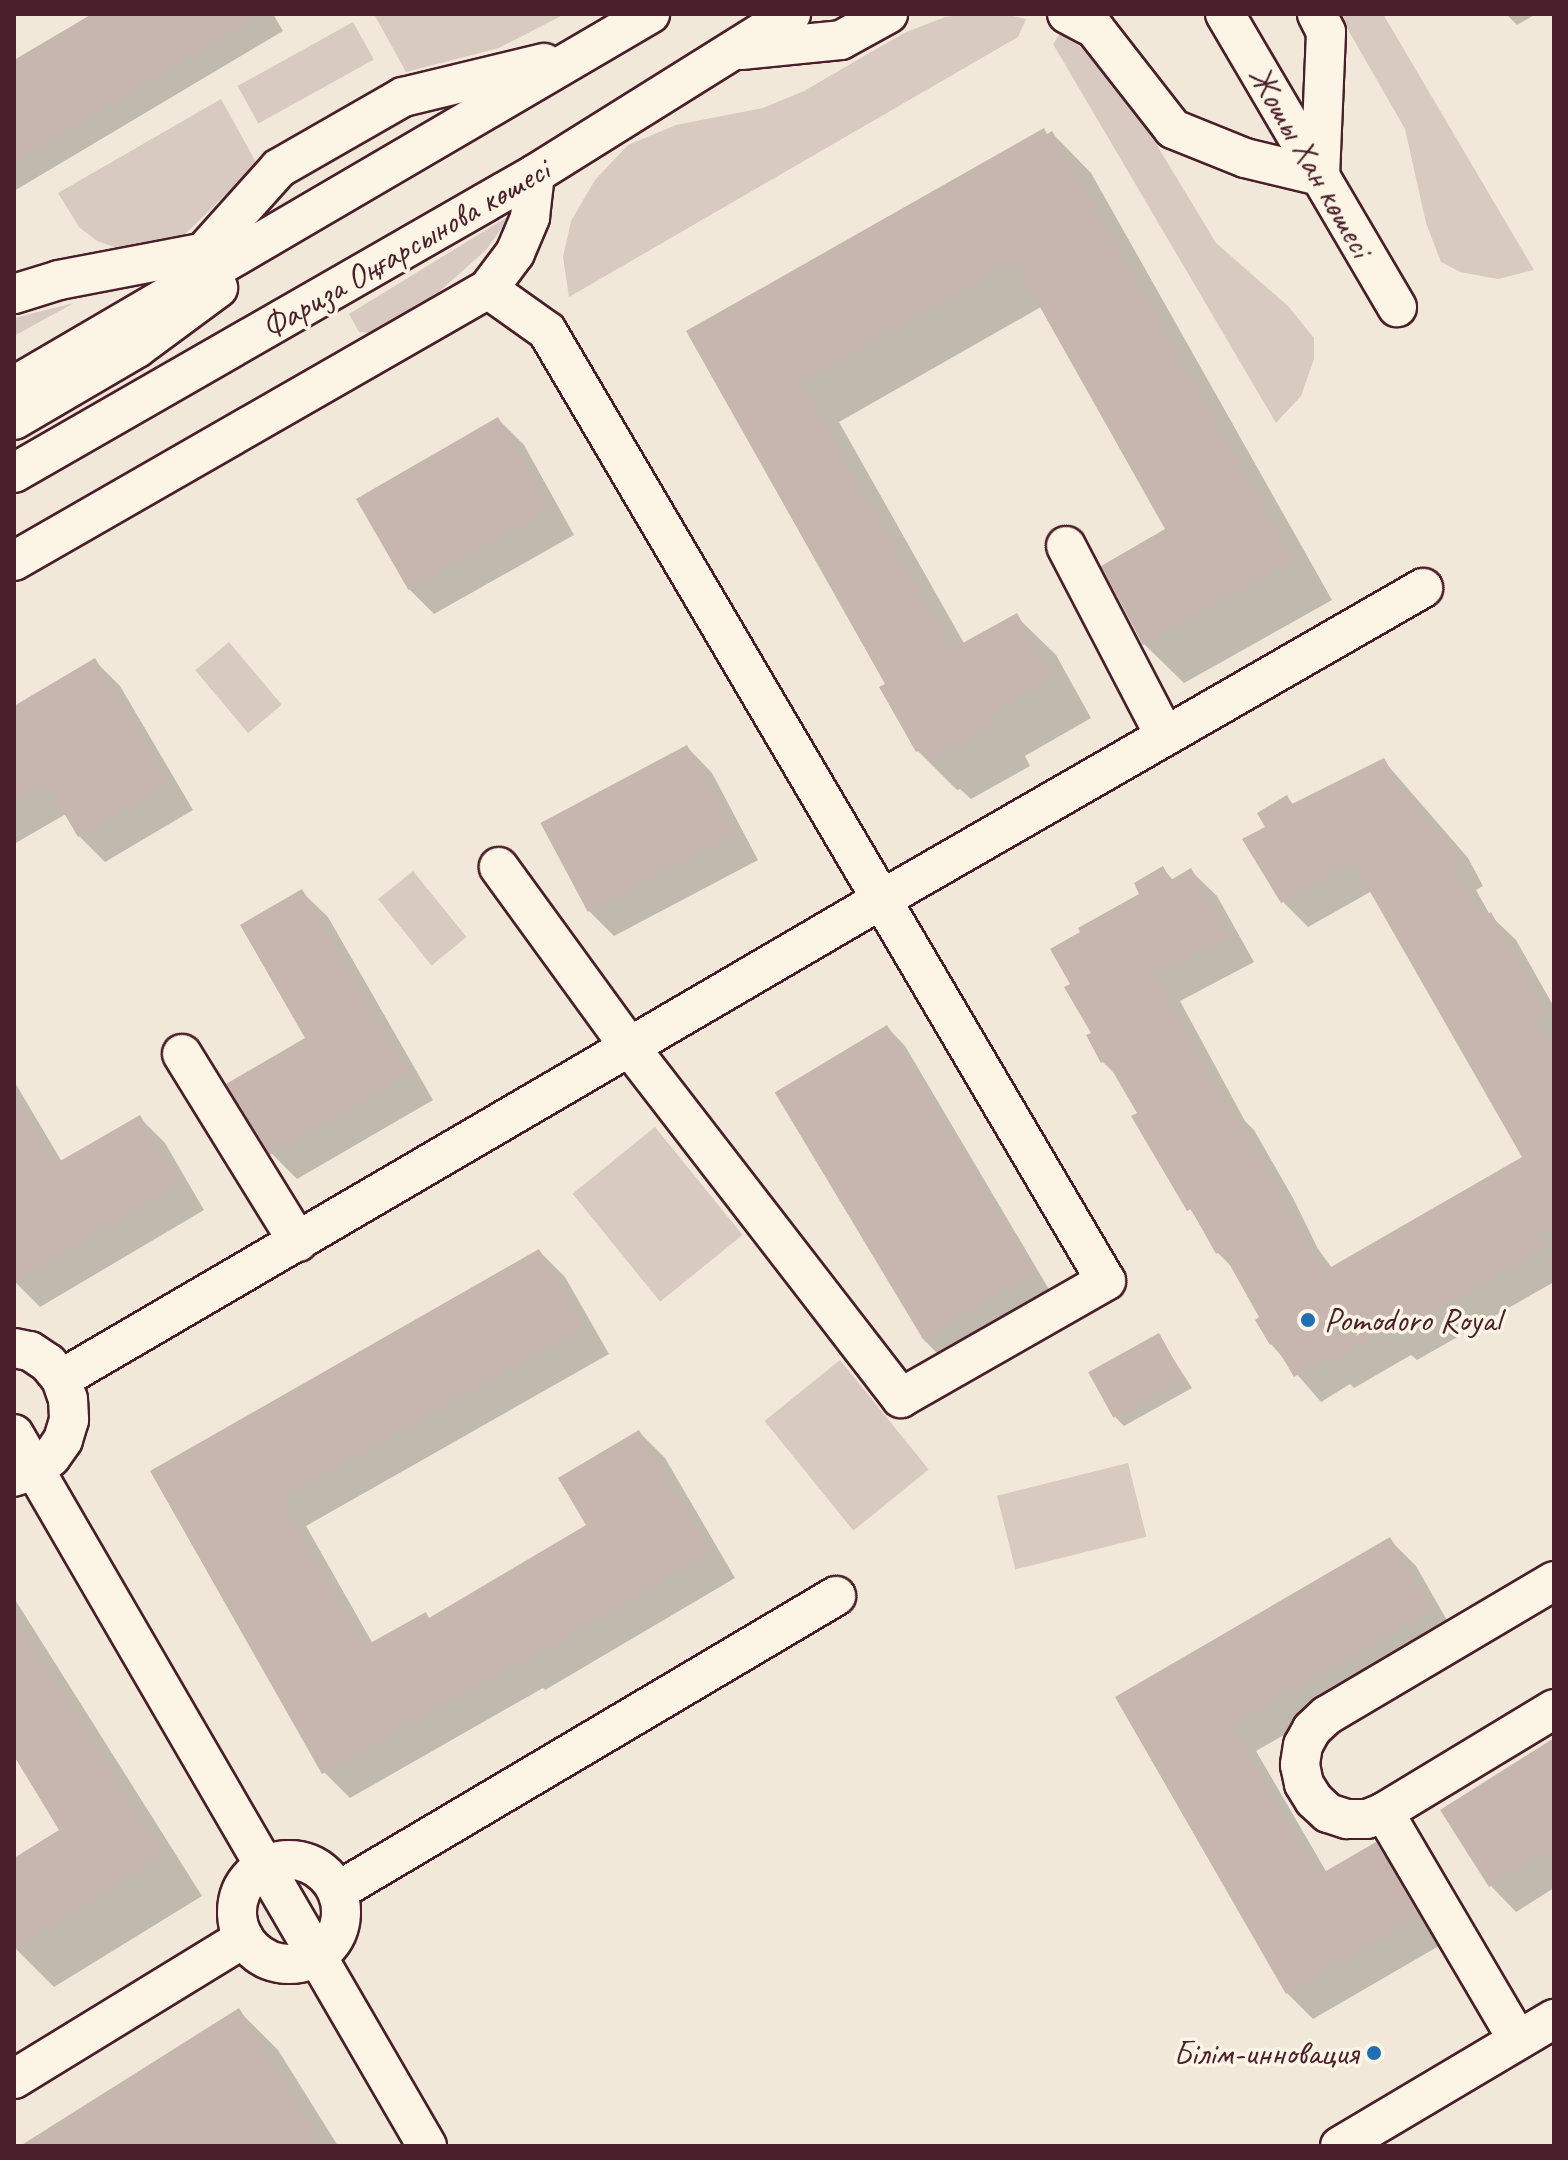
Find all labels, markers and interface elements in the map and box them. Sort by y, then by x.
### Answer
street label: Жошы Хан көшесі [1240,58,1382,264]
street label: Фариза Оңғарсынова көшесі [254,149,556,347]
place label: Pomodoro Royal [1324,1300,1500,1340]
marker: Pomodoro Royal [1299,1311,1317,1329]
place label: Білім-инновация [1173,2033,1358,2073]
marker: Білім-инновация [1365,2044,1383,2062]

